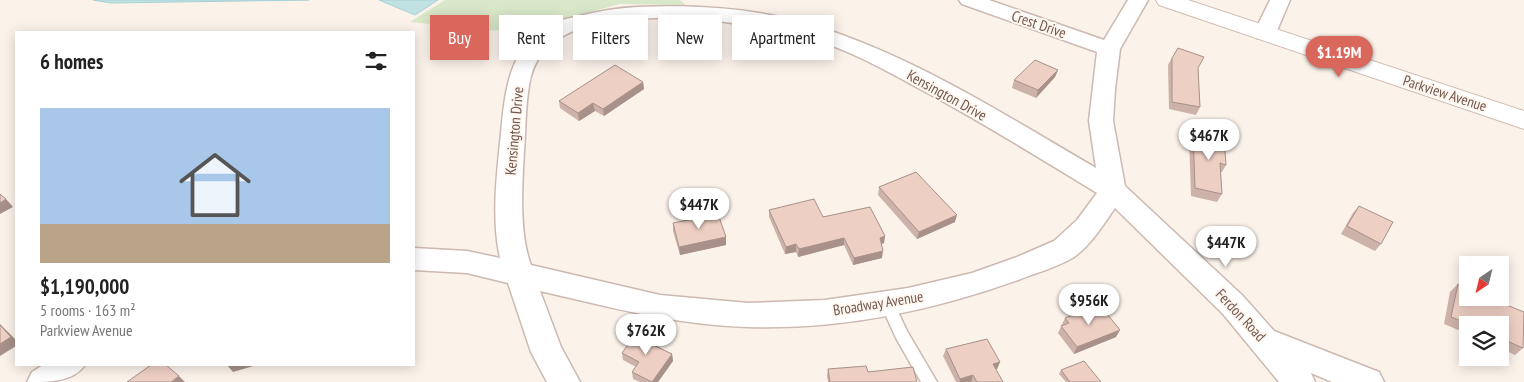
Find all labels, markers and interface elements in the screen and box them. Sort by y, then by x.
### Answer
street label: Crest Drive [1009,6,1069,42]
chip: Buy [430,15,489,60]
chip: Rent [499,15,563,60]
chip: Filters [573,15,648,60]
chip: New [658,15,722,60]
chip: Apartment [732,15,834,60]
pin: $1.19M [1298,36,1380,78]
text: $1.19M [1317,42,1361,62]
icon: filters [362,47,390,75]
text: 6 homes [40,48,103,75]
street label: Kensington Drive [904,65,990,125]
street label: Parkview Avenue [1401,71,1489,115]
street label: Kensington Drive [501,86,527,176]
pin: $467K [1174,119,1244,161]
text: $467K [1190,125,1228,145]
icon: home [170,140,260,230]
pin: $447K [664,188,734,230]
text: $447K [680,194,718,214]
pin: $447K [1191,226,1261,268]
text: $447K [1207,232,1245,252]
north arrow [1459,256,1509,306]
map controls [1459,256,1509,366]
text: $1,190,000 [40,273,129,300]
pin: $956K [1054,284,1124,326]
street label: Ferdon Road [1212,285,1270,345]
street label: Broadway Avenue [832,287,924,319]
text: $956K [1070,290,1108,310]
text: 5 rooms · 163 m² [40,300,136,320]
pin: $762K [611,314,681,356]
button: layers [1459,316,1509,366]
text: Parkview Avenue [40,320,133,340]
text: $762K [627,320,665,340]

